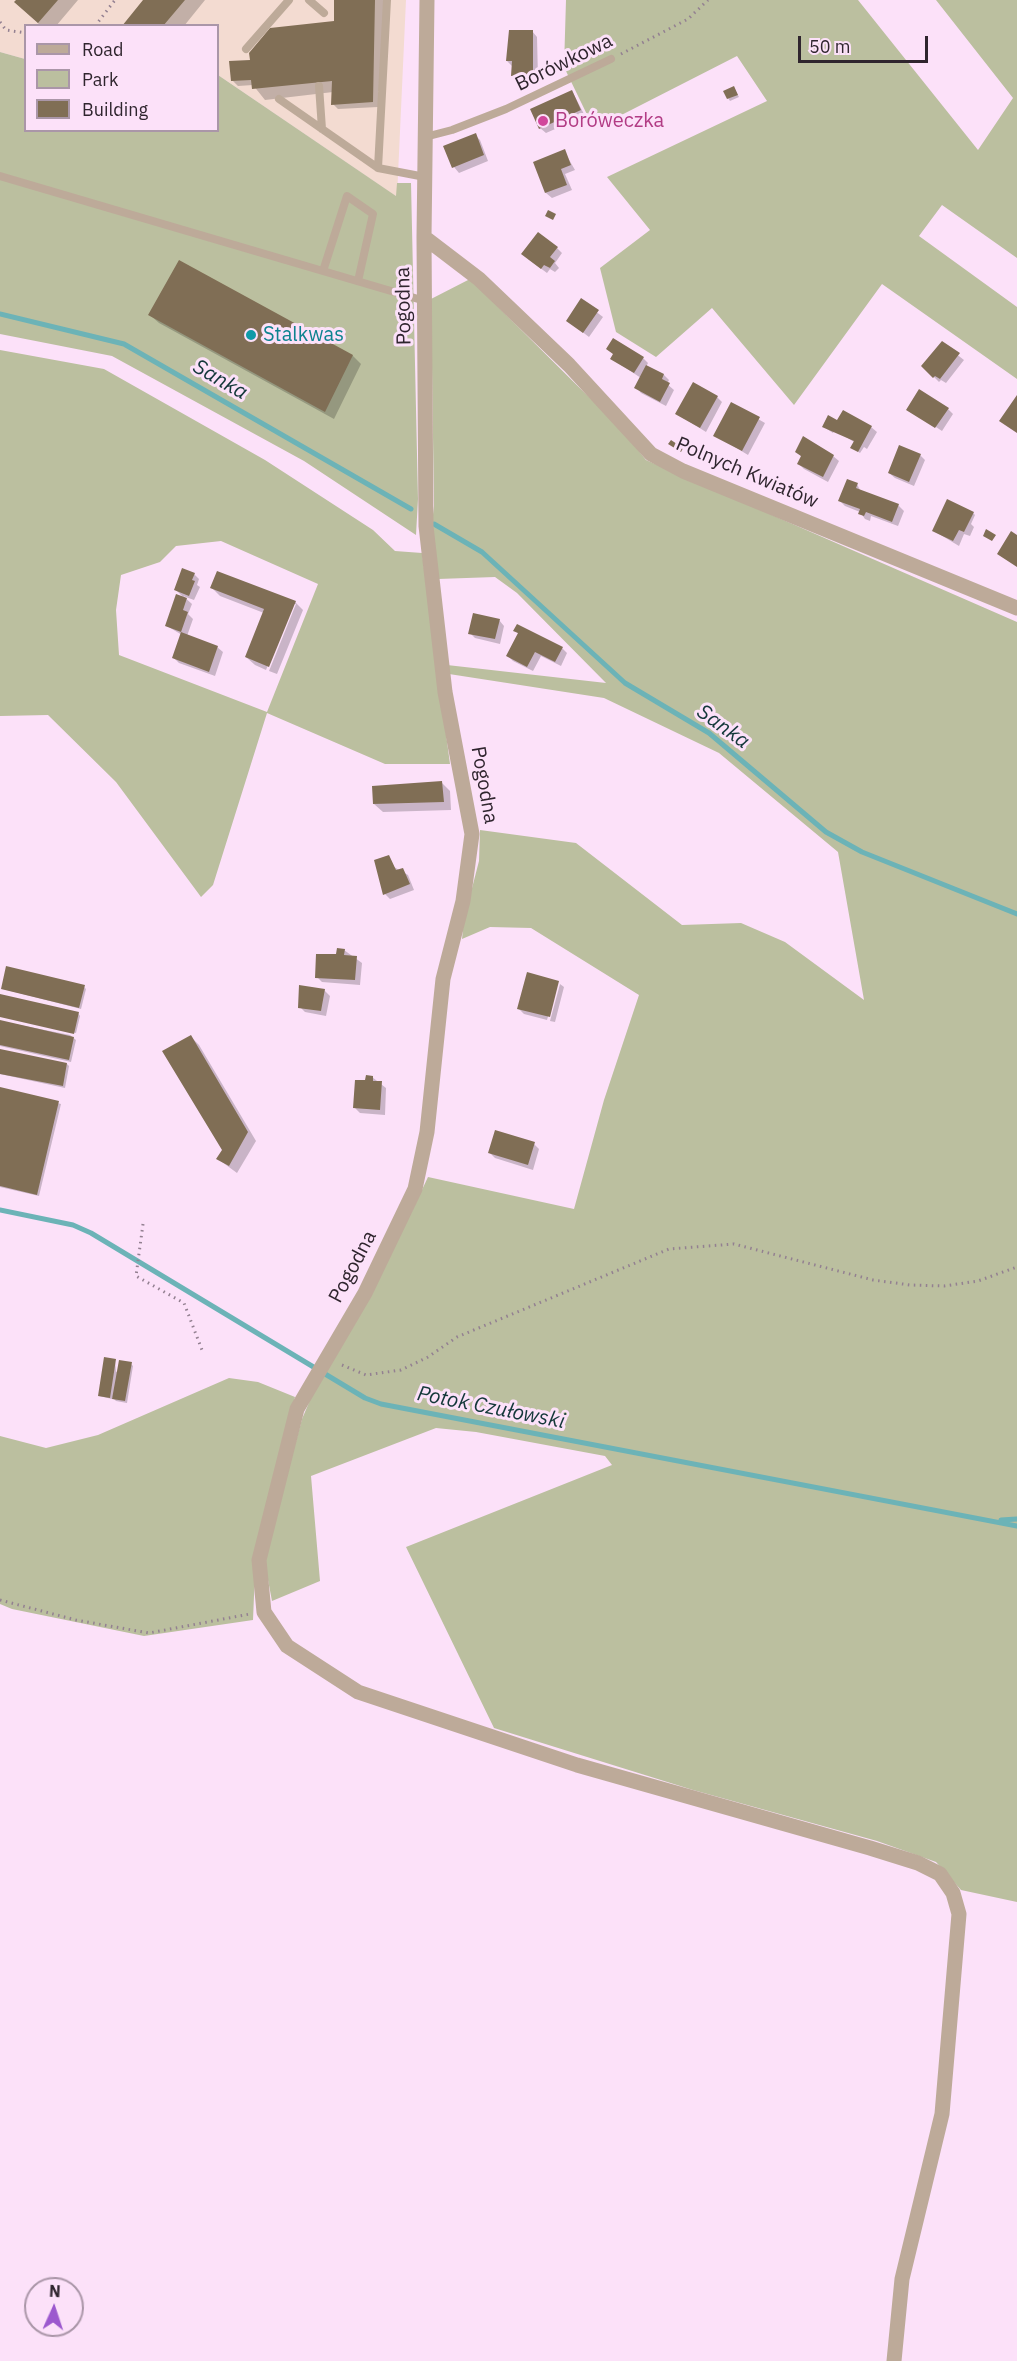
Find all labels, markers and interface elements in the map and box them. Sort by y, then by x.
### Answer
legend [24,24,219,132]
scale bar [801,24,932,62]
street label: Borówkowa [511,29,617,97]
text: 50 m [809,35,851,58]
text: Road [82,38,123,61]
text: Park [82,68,118,91]
text: Building [82,98,148,121]
place label: Boróweczka [555,109,664,133]
marker: Boróweczka [536,114,550,128]
street label: Pogodna [391,267,417,345]
place label: Stalkwas [263,323,344,347]
marker: Stalkwas [244,328,258,342]
water label: Sanka [188,354,252,406]
street label: Polnych Kwiatów [672,432,822,514]
water label: Sanka [692,699,754,755]
street label: Pogodna [465,744,503,826]
street label: Pogodna [324,1227,382,1307]
water label: Potok Czułowski [415,1381,567,1435]
north arrow [24,2277,84,2337]
text: N [49,2281,61,2301]

